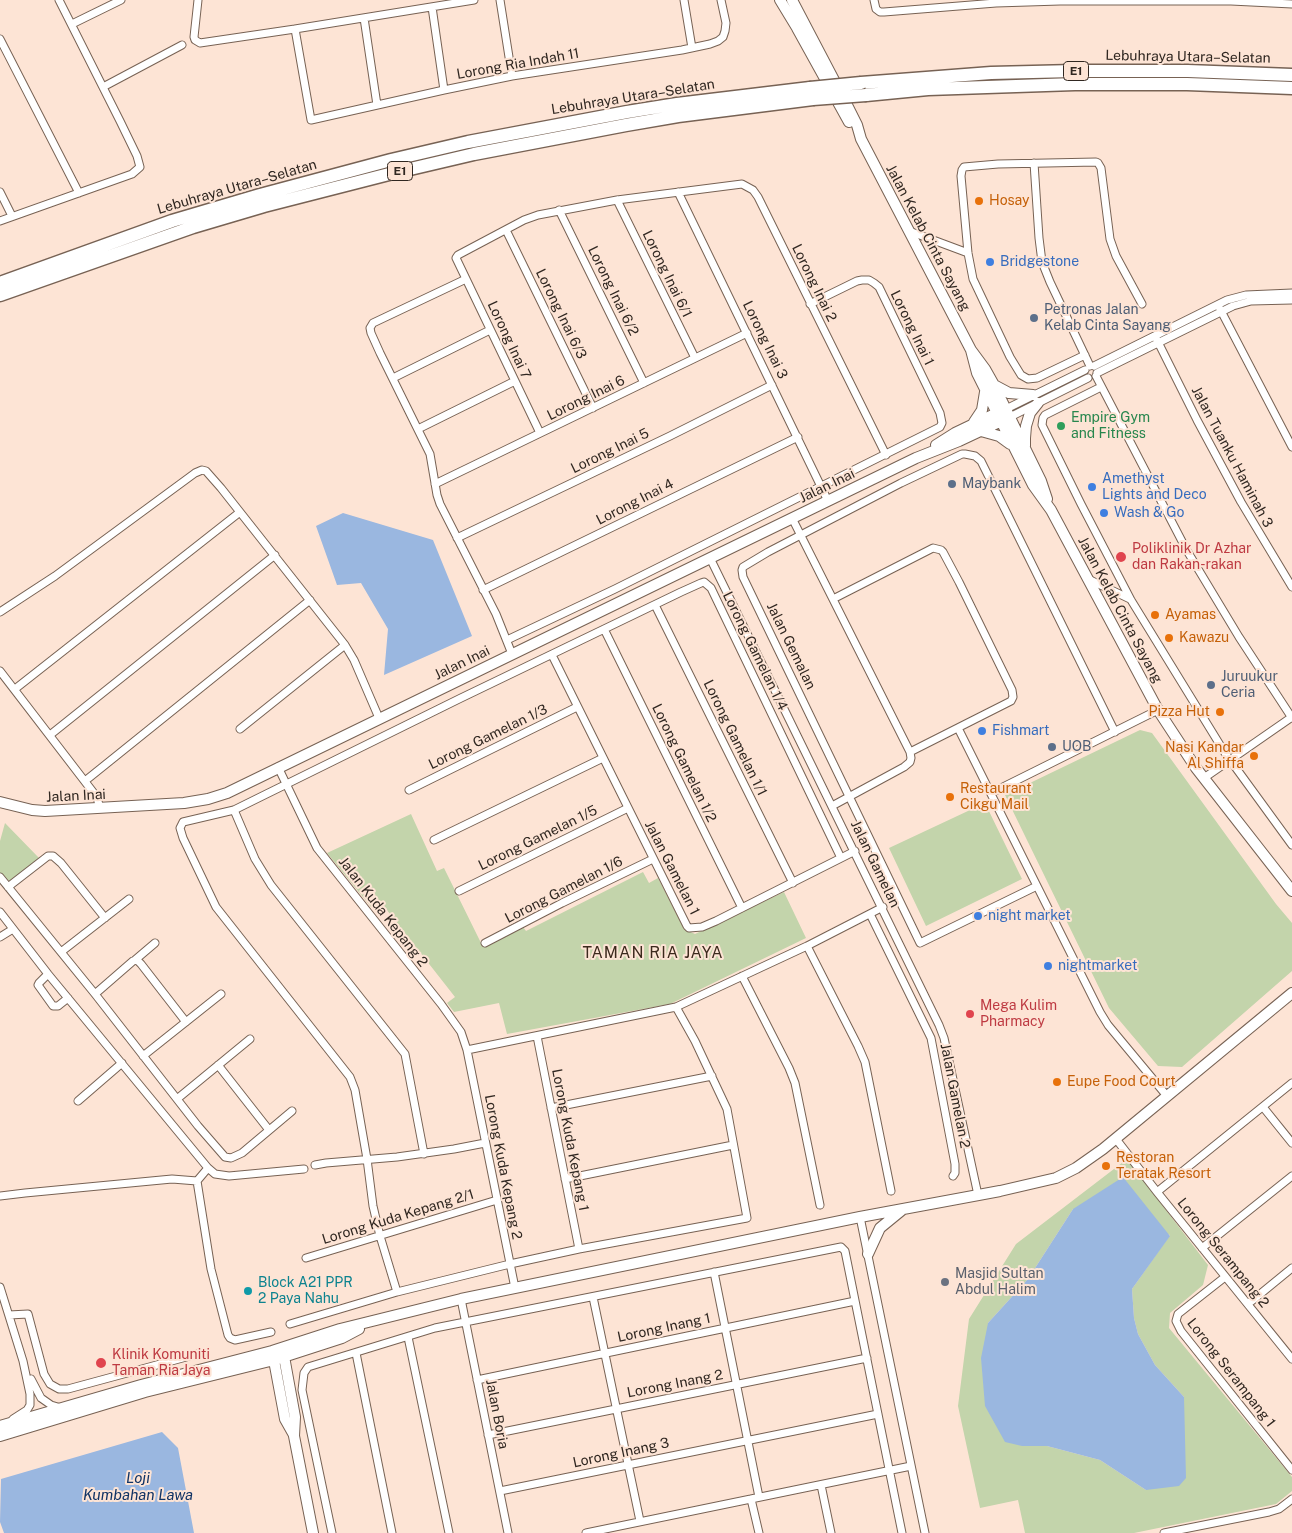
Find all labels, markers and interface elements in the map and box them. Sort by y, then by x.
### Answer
street label: Lorong Ria Indah 11 [455,45,581,83]
street label: Lebuhraya Utara–Selatan [1105,47,1271,67]
road number: E1 [1064,61,1088,80]
street label: Lebuhraya Utara–Selatan [550,76,716,118]
street label: Lebuhraya Utara–Selatan [155,156,319,218]
road number: E1 [388,162,412,180]
street label: Jalan Kelab Cinta Sayang [882,162,974,314]
place label: Hosay [989,193,1030,209]
marker: Hosay [973,195,985,207]
street label: Lorong Inai 6/1 [639,228,695,320]
street label: Lorong Inai 2 [788,241,840,325]
street label: Lorong Inai 6/2 [584,243,642,339]
place label: Bridgestone [1000,254,1079,270]
marker: Bridgestone [984,256,996,268]
street label: Lorong Inai 6/3 [532,266,590,362]
street label: Lorong Inai 1 [887,288,937,368]
street label: Lorong Inai 7 [484,298,534,382]
street label: Lorong Inai 3 [739,298,791,382]
place label: Petronas Jalan Kelab Cinta Sayang [1044,302,1171,334]
marker: Petronas Jalan Kelab Cinta Sayang [1028,312,1040,324]
street label: Lorong Inai 6 [544,372,628,424]
street label: Jalan Tuanku Haminah 3 [1188,384,1276,530]
place label: Empire Gym and Fitness [1071,410,1150,442]
marker: Empire Gym and Fitness [1055,420,1067,432]
street label: Lorong Inai 5 [568,425,652,477]
street label: Jalan Inai [796,465,858,507]
place label: Amethyst Lights and Deco [1102,471,1207,504]
street label: Lorong Inai 4 [593,475,677,529]
place label: Maybank [962,476,1021,492]
marker: Maybank [946,478,958,490]
marker: Amethyst Lights and Deco [1086,481,1098,493]
place label: Wash & Go [1114,505,1184,521]
marker: Wash & Go [1098,507,1110,519]
street label: Jalan Kelab Cinta Sayang [1074,534,1166,686]
place label: Poliklinik Dr Azhar dan Rakan-rakan [1132,541,1251,574]
marker: Poliklinik Dr Azhar dan Rakan-rakan [1114,550,1128,564]
street label: Lorong Gamelan 1/4 [719,589,791,713]
street label: Jalan Gemalan [763,600,819,692]
place label: Ayamas [1165,607,1216,623]
marker: Ayamas [1149,609,1161,621]
place label: Kawazu [1179,630,1229,646]
marker: Kawazu [1163,632,1175,644]
street label: Jalan Inai [431,642,493,684]
place label: Juruukur Ceria [1221,669,1278,702]
street label: Lorong Gamelan 1/1 [700,677,770,799]
marker: Juruukur Ceria [1205,679,1217,691]
street label: Lorong Gamelan 1/3 [426,701,550,773]
street label: Lorong Gamelan 1/2 [648,701,720,825]
place label: Pizza Hut [1149,704,1210,720]
marker: Pizza Hut [1214,706,1226,718]
place label: Fishmart [992,723,1049,739]
marker: Fishmart [976,725,988,737]
place label: UOB [1062,739,1091,755]
place label: Nasi Kandar Al Shiffa [1165,740,1244,772]
marker: UOB [1046,741,1058,753]
marker: Nasi Kandar Al Shiffa [1248,750,1260,762]
place label: Restaurant Cikgu Mail [960,781,1032,814]
street label: Jalan Inai [46,786,106,806]
marker: Restaurant Cikgu Mail [944,791,956,803]
street label: Lorong Gamelan 1/5 [476,802,600,874]
street label: Jalan Gamelan 1 [641,818,703,918]
street label: Jalan Gamelan [847,818,903,910]
street label: Lorong Gamelan 1/6 [502,853,626,927]
street label: Jalan Kuda Kepang 2 [335,854,431,970]
place label: night market [988,908,1071,924]
marker: night market [972,910,984,922]
district label: TAMAN RIA JAYA [581,943,725,963]
place label: nightmarket [1058,958,1137,974]
marker: nightmarket [1042,960,1054,972]
place label: Mega Kulim Pharmacy [980,998,1057,1030]
marker: Mega Kulim Pharmacy [964,1008,976,1020]
street label: Jalan Gamelan 2 [937,1042,973,1150]
street label: Lorong Kuda Kepang 1 [548,1067,592,1213]
place label: Eupe Food Court [1067,1074,1176,1090]
marker: Eupe Food Court [1051,1076,1063,1088]
street label: Lorong Kuda Kepang 2 [481,1093,525,1241]
place label: Restoran Teratak Resort [1116,1150,1211,1182]
marker: Restoran Teratak Resort [1100,1160,1112,1172]
street label: Lorong Kuda Kepang 2/1 [320,1186,476,1248]
street label: Lorong Serampang 2 [1174,1195,1272,1311]
place label: Masjid Sultan Abdul Halim [955,1266,1044,1298]
place label: Block A21 PPR 2 Paya Nahu [258,1275,353,1308]
marker: Masjid Sultan Abdul Halim [939,1276,951,1288]
marker: Block A21 PPR 2 Paya Nahu [242,1285,254,1297]
street label: Lorong Inang 1 [616,1310,712,1346]
street label: Lorong Serampang 1 [1183,1315,1279,1431]
place label: Klinik Komuniti Taman Ria Jaya [112,1347,211,1380]
marker: Klinik Komuniti Taman Ria Jaya [94,1356,108,1370]
street label: Lorong Inang 2 [626,1366,724,1402]
street label: Jalan Boria [482,1378,512,1450]
street label: Lorong Inang 3 [571,1435,671,1471]
water label: Loji Kumbahan Lawa [83,1469,193,1504]

